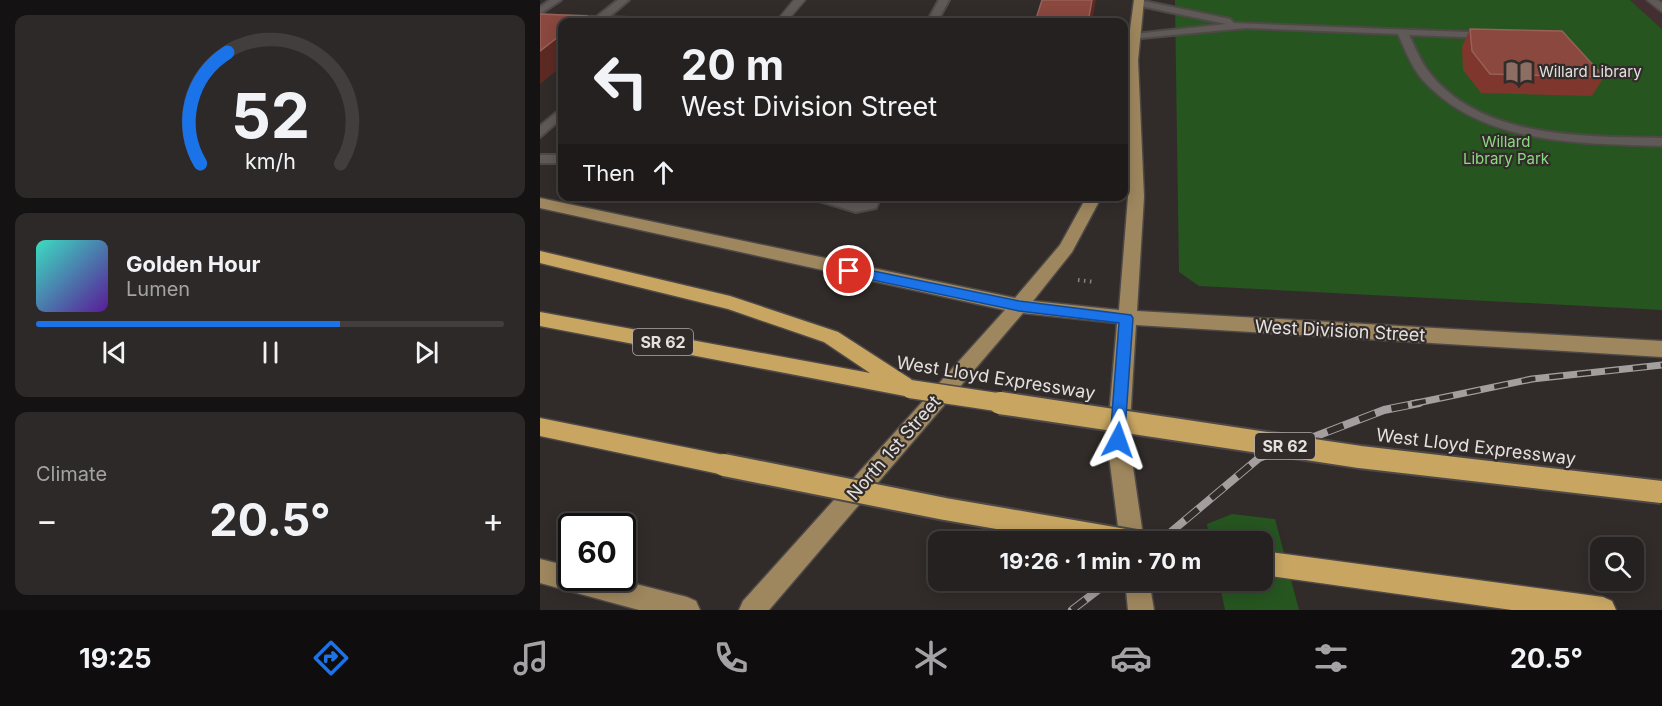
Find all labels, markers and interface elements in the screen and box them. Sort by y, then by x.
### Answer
text: 20 m [681,39,784,90]
icon: left [582,42,660,120]
library icon: Willard Library [1504,57,1534,87]
place label: Willard Library [1539,62,1642,81]
text: 52 [230,78,310,153]
text: West Division Street [681,90,937,123]
park label: Willard Library Park [1463,132,1550,168]
text: km/h [245,148,295,174]
icon: ahead [647,156,680,189]
text: Then [582,160,635,186]
pin [823,245,874,296]
text: Golden Hour [126,251,260,277]
icon: arrive [832,254,865,287]
text: Lumen [126,277,190,301]
street label: West Division Street [1254,316,1426,345]
road number: SR 62 [633,329,693,355]
icon: previous [98,336,131,369]
icon: pause [254,336,287,369]
icon: next [410,336,443,369]
street label: West Lloyd Expressway [895,351,1097,404]
street label: North 1st Street [843,391,945,504]
position arrow [1086,408,1150,472]
street label: West Lloyd Expressway [1375,424,1577,469]
road number: SR 62 [1255,433,1315,459]
text: Climate [36,462,107,486]
text: 20.5° [209,492,331,547]
text: − [36,500,58,540]
text: + [482,500,504,540]
speed limit sign: 60 [558,513,636,591]
map controls [1590,537,1644,591]
button: search [1590,537,1644,591]
text: 19:26 · 1 min · 70 m [1000,548,1201,574]
icon: directions [310,637,352,679]
icon: music [510,637,552,679]
icon: phone [710,637,752,679]
icon: climate [910,637,952,679]
icon: car [1110,637,1152,679]
icon: filters [1310,637,1352,679]
text: 19:25 [79,642,152,675]
text: 20.5° [1510,642,1583,675]

